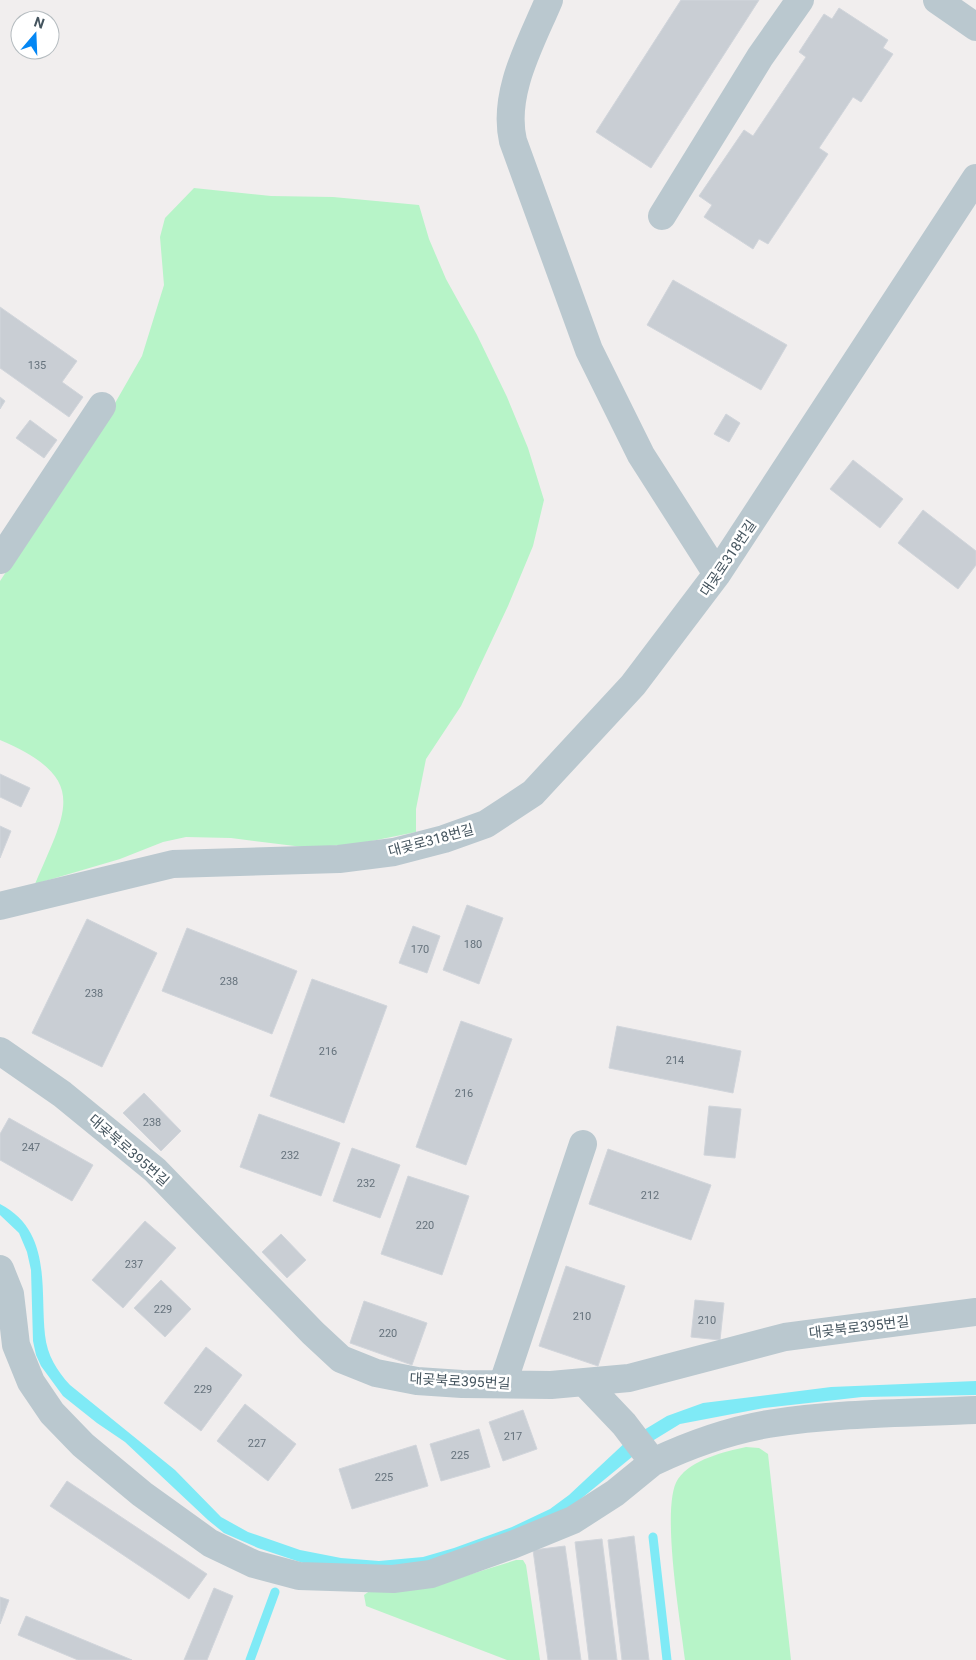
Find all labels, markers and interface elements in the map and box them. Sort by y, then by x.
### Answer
north arrow [10,10,60,60]
text: N [32,14,47,32]
house number: 135 [28,359,46,372]
street label: 대곶로318번길 [697,517,759,599]
street label: 대곶로318번길 [386,821,476,859]
house number: 180 [464,938,482,951]
house number: 170 [411,943,429,956]
house number: 238 [220,975,238,988]
house number: 238 [85,987,103,1000]
house number: 216 [319,1045,337,1058]
house number: 214 [666,1054,684,1067]
house number: 216 [455,1087,473,1100]
street label: 대곶북로395번길 [86,1111,172,1189]
house number: 238 [143,1116,161,1129]
house number: 247 [22,1141,40,1154]
house number: 232 [281,1149,299,1162]
house number: 232 [357,1177,375,1190]
house number: 212 [641,1189,659,1202]
house number: 220 [416,1219,434,1232]
house number: 237 [125,1258,143,1271]
house number: 229 [154,1303,172,1316]
house number: 210 [573,1310,591,1323]
street label: 대곶북로395번길 [808,1313,910,1341]
house number: 210 [698,1314,716,1327]
house number: 220 [379,1327,397,1340]
street label: 대곶북로395번길 [409,1370,511,1392]
house number: 229 [194,1383,212,1396]
house number: 217 [504,1430,522,1443]
house number: 227 [248,1437,266,1450]
house number: 225 [451,1449,469,1462]
house number: 225 [375,1471,393,1484]

